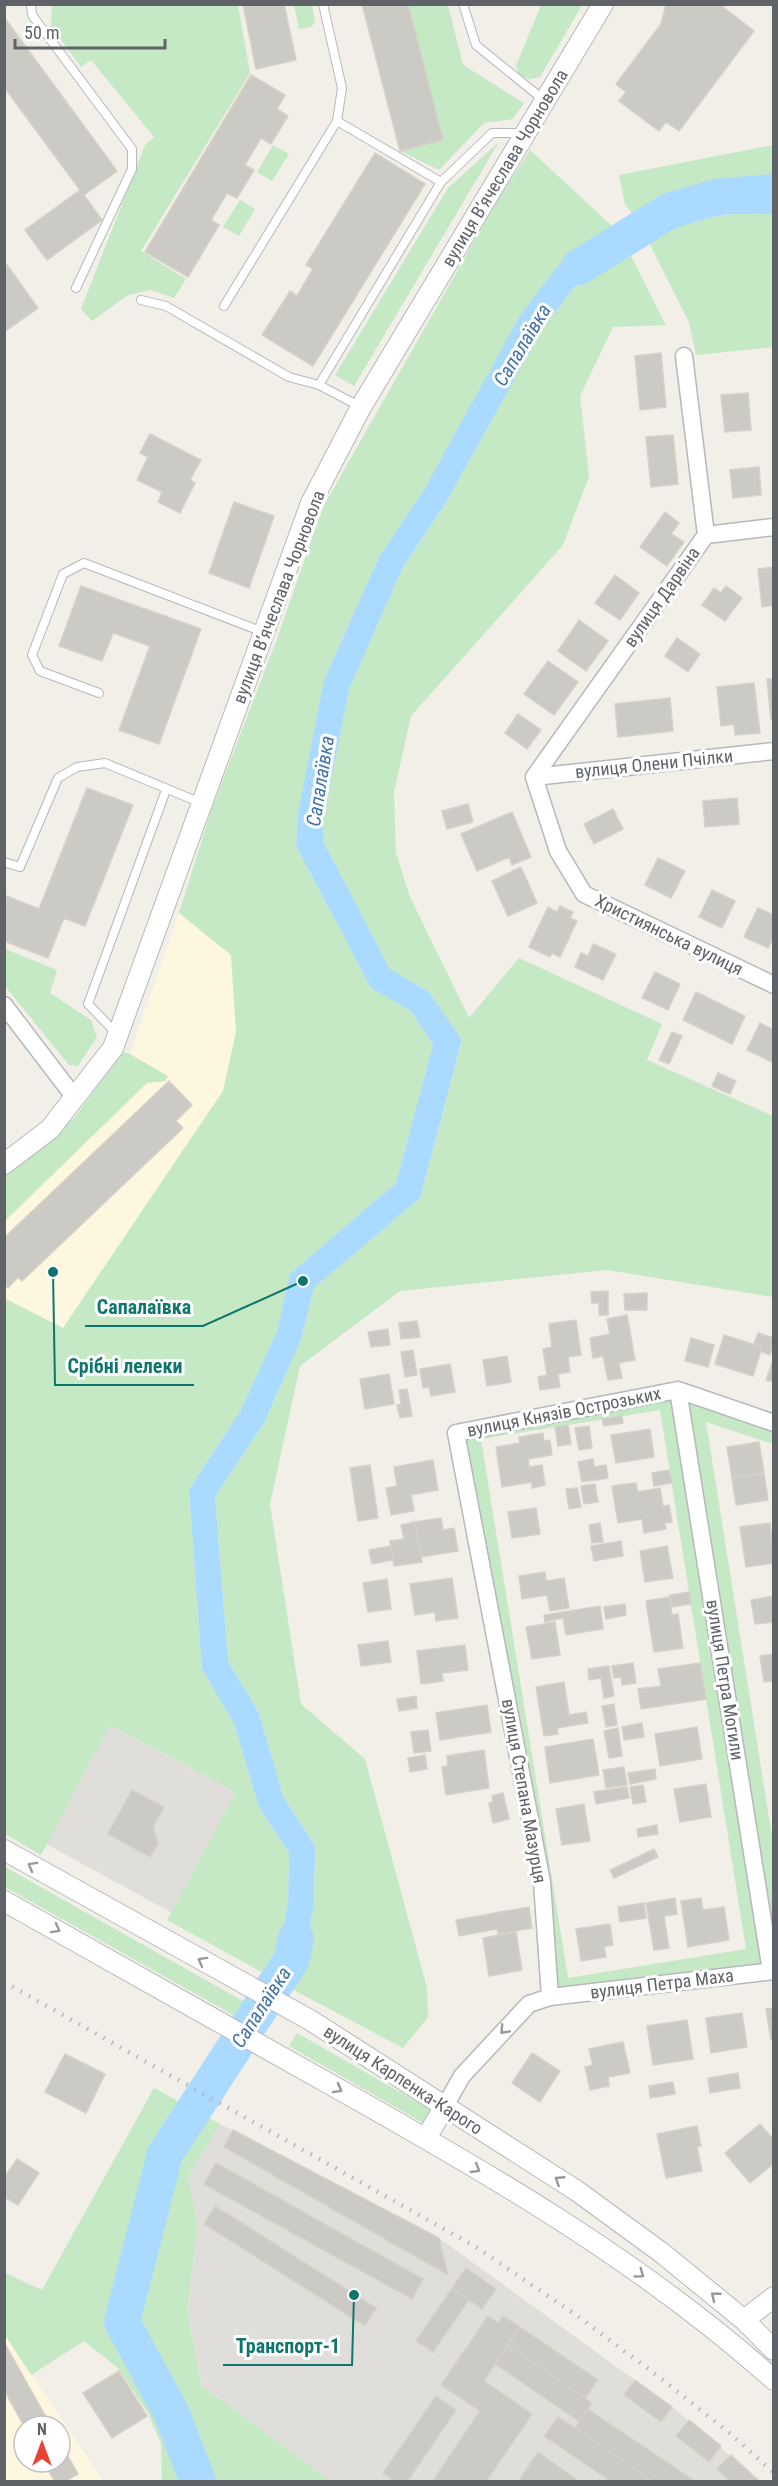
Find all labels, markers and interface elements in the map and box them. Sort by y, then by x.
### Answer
scale bar [15,12,165,50]
text: 50 m [24,22,59,43]
street label: вулиця Вʼячеслава Чорновола [437,65,572,270]
water label: Сапалаївка [488,300,556,390]
street label: вулиця Вʼячеслава Чорновола [228,487,329,706]
street label: вулиця Дарвіна [619,543,704,651]
water label: Сапалаївка [301,734,339,828]
street label: вулиця Олени Пчілки [574,745,734,782]
street label: Християнська вулиця [592,890,747,979]
callout: Сапалаївка [85,1288,203,1326]
text: Сапалаївка [97,1295,191,1319]
callout: Срібні лелеки [55,1347,194,1385]
text: Срібні лелеки [67,1354,183,1378]
street label: вулиця Князів Острозьких [465,1382,663,1441]
street label: вулиця Петра Могили [702,1598,749,1762]
street label: вулиця Степана Мазурця [498,1697,551,1885]
one-way arrow [28,1861,39,1873]
one-way arrow [49,1922,60,1934]
one-way arrow [198,1957,209,1968]
water label: Сапалаївка [226,1962,296,2052]
street label: вулиця Петра Маха [589,1964,735,2003]
street label: вулиця Карпенка-Карого [320,2020,487,2139]
one-way arrow [501,2023,512,2034]
one-way arrow [332,2082,342,2093]
one-way arrow [470,2161,480,2173]
one-way arrow [555,2176,566,2187]
one-way arrow [634,2267,645,2278]
one-way arrow [711,2293,722,2304]
callout: Транспорт-1 [223,2327,352,2365]
text: Транспорт-1 [236,2334,340,2358]
north arrow [12,2414,72,2474]
text: N [37,2420,47,2439]

